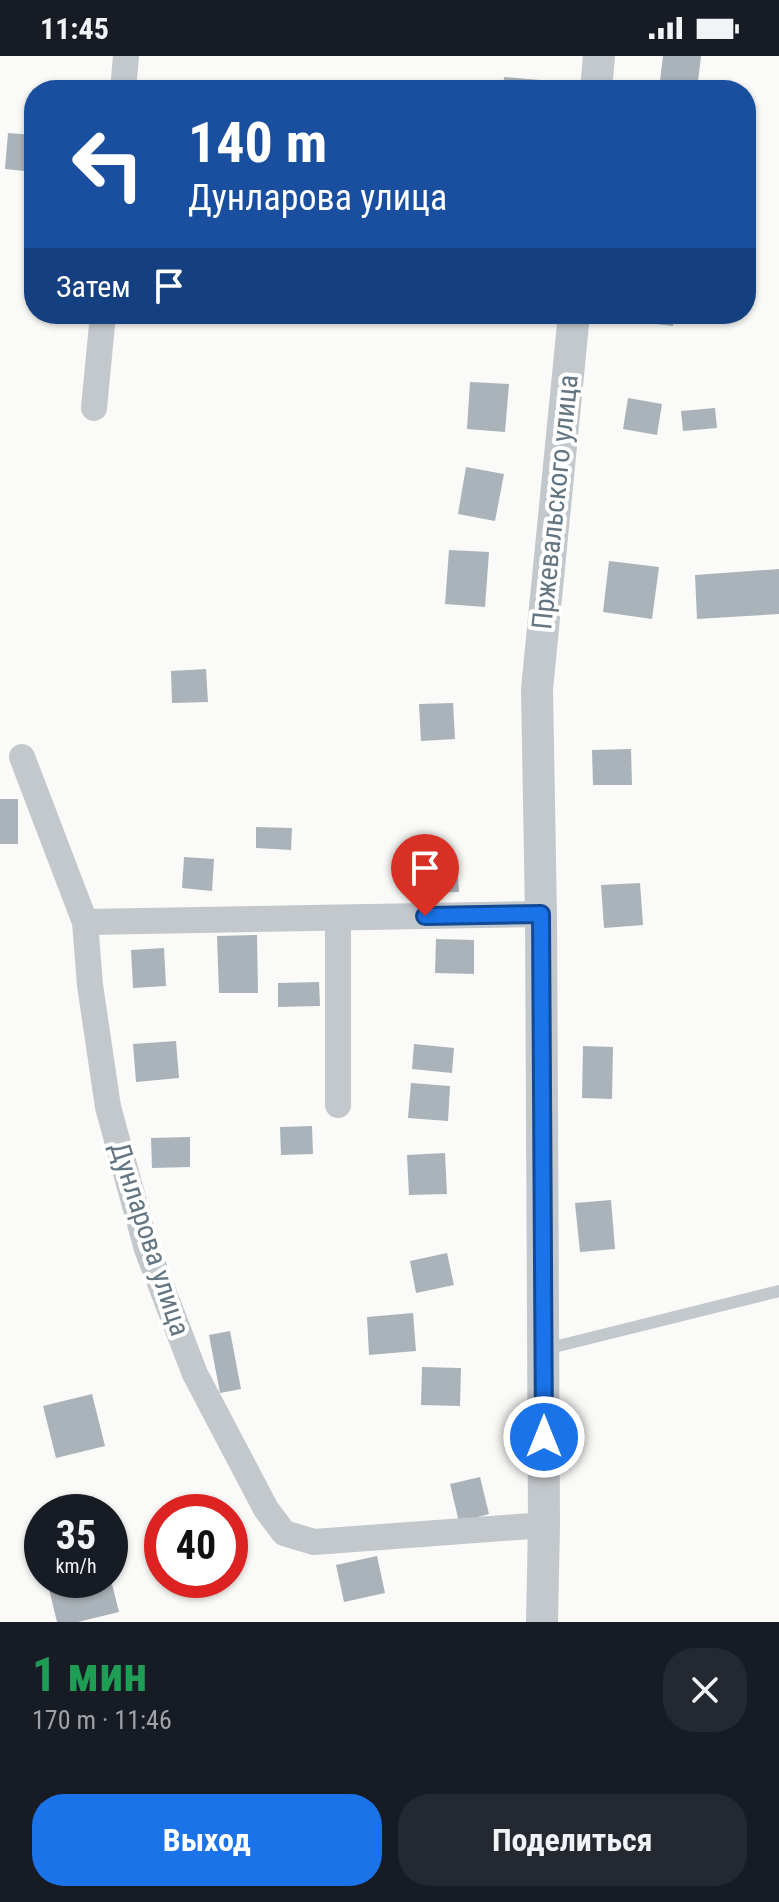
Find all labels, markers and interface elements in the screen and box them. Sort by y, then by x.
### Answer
text: 11:45 [40,11,109,46]
text: 140 m [188,110,327,176]
icon: left [56,112,160,216]
text: Дунларова улица [188,177,447,219]
icon: arrive [147,264,191,308]
text: Затем [56,269,131,304]
street label: Пржевальского улица [525,373,585,631]
pin [391,834,459,916]
icon: arrive [403,846,447,890]
street label: Дунларова улица [103,1138,197,1340]
position arrow [502,1395,586,1479]
speed limit sign: 40 [144,1494,248,1598]
text: 35 [56,1512,96,1559]
text: km/h [55,1554,97,1578]
text: 1 мин [32,1646,147,1703]
button: close [663,1648,747,1732]
text: 170 m · 11:46 [32,1705,172,1735]
button: Выход [32,1794,382,1886]
button: Поделиться [398,1794,747,1886]

